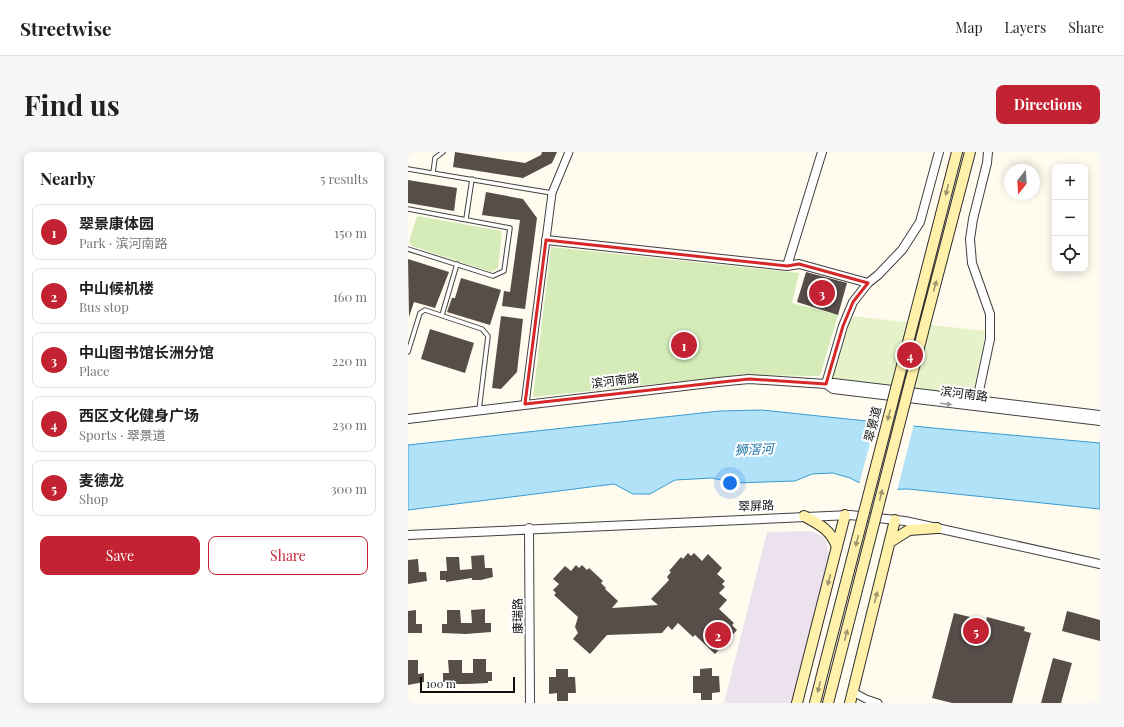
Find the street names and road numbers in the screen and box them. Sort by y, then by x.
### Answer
street label: 滨河南路 [590,369,640,391]
street label: 滨河南路 [939,382,989,404]
street label: 翠景道 [860,404,884,443]
street label: 翠屏路 [738,496,774,514]
street label: 康瑞路 [509,598,525,634]

